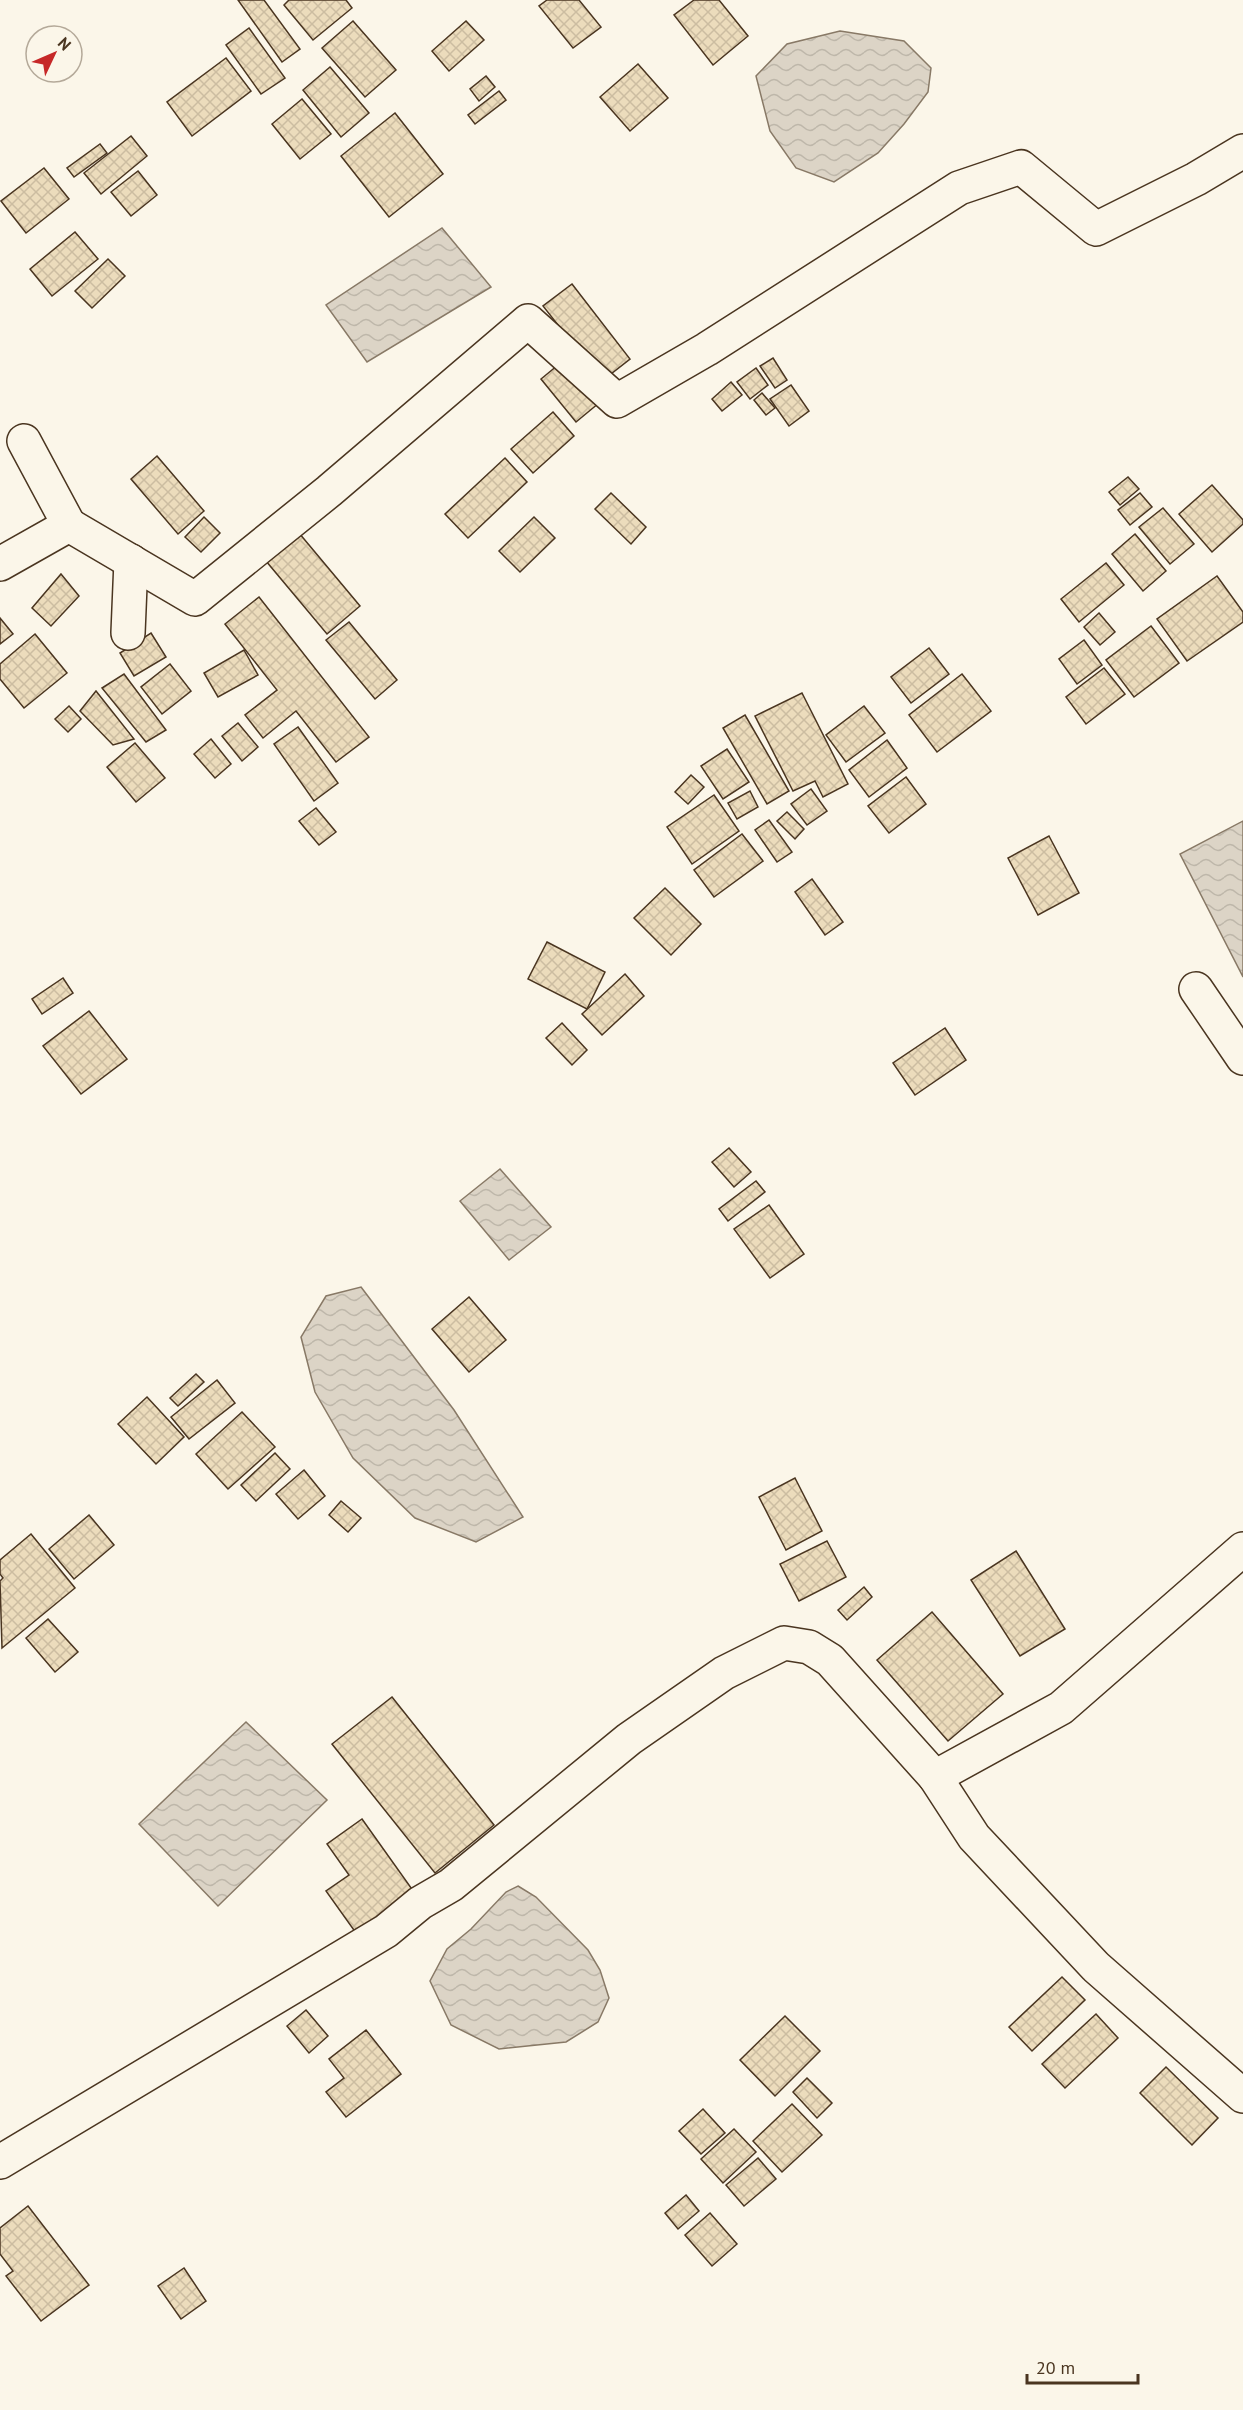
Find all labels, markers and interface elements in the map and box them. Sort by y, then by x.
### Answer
north arrow [24,24,84,84]
text: N [54,33,76,54]
scale bar [1027,2347,1138,2385]
text: 20 m [1036,2356,1075,2379]

